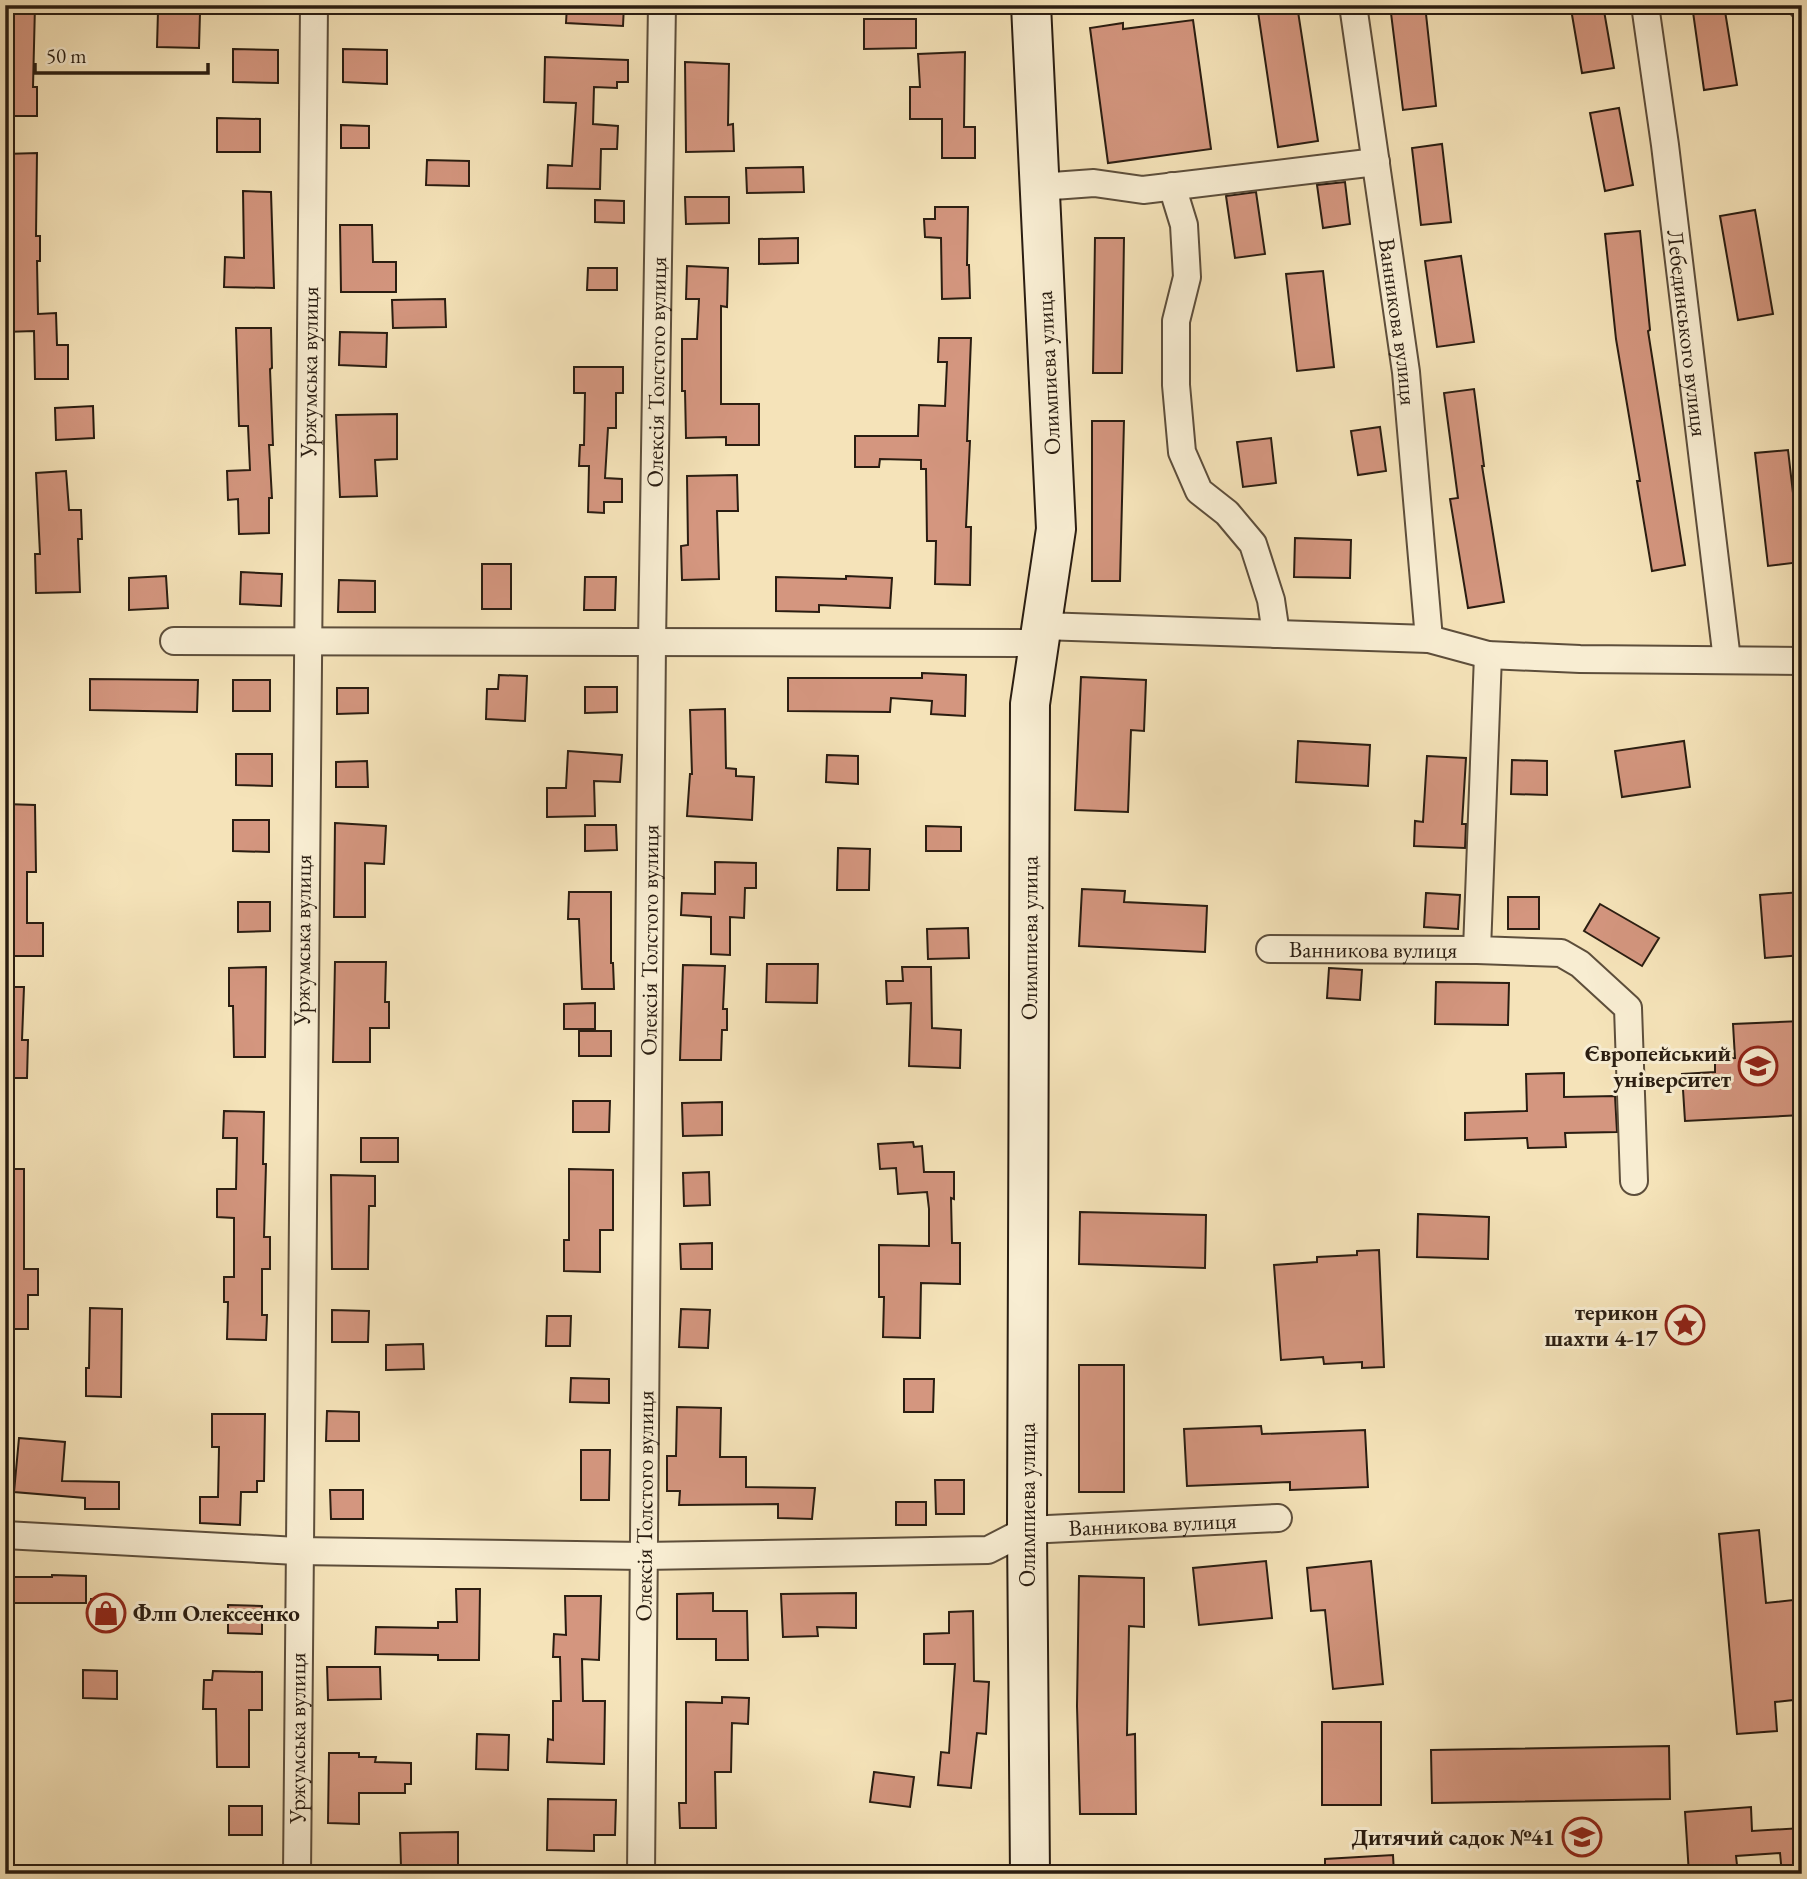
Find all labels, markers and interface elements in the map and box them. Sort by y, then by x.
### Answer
scale bar [35,32,208,76]
text: 50 m [46,42,87,69]
street label: Лебединського вулиця [1660,228,1715,438]
street label: Ванникова вулиця [1372,236,1424,407]
street label: Олексія Толстого вулиця [639,256,673,488]
street label: Уржумська вулиця [293,286,325,459]
street label: Олимпиева улица [1029,289,1067,456]
street label: Олексія Толстого вулиця [633,824,665,1056]
street label: Уржумська вулиця [286,854,318,1027]
street label: Олимпиева улица [1014,855,1044,1020]
street label: Ванникова вулиця [1289,934,1457,965]
place label: Європейський університет [1585,1038,1732,1094]
school or university icon: Європейський університет [1737,1045,1779,1087]
place label: терикон шахти 4-17 [1545,1297,1659,1353]
place icon: терикон шахти 4-17 [1664,1304,1706,1346]
street label: Олексія Толстого вулиця [628,1390,660,1622]
street label: Олимпиева улица [1012,1422,1042,1587]
street label: Ванникова вулиця [1068,1505,1237,1543]
shop icon: Флп Олексеенко [85,1592,127,1634]
place label: Флп Олексеенко [133,1598,300,1628]
street label: Уржумська вулиця [282,1652,312,1825]
school or university icon: Дитячий садок №41 [1561,1816,1603,1858]
place label: Дитячий садок №41 [1351,1822,1555,1852]

